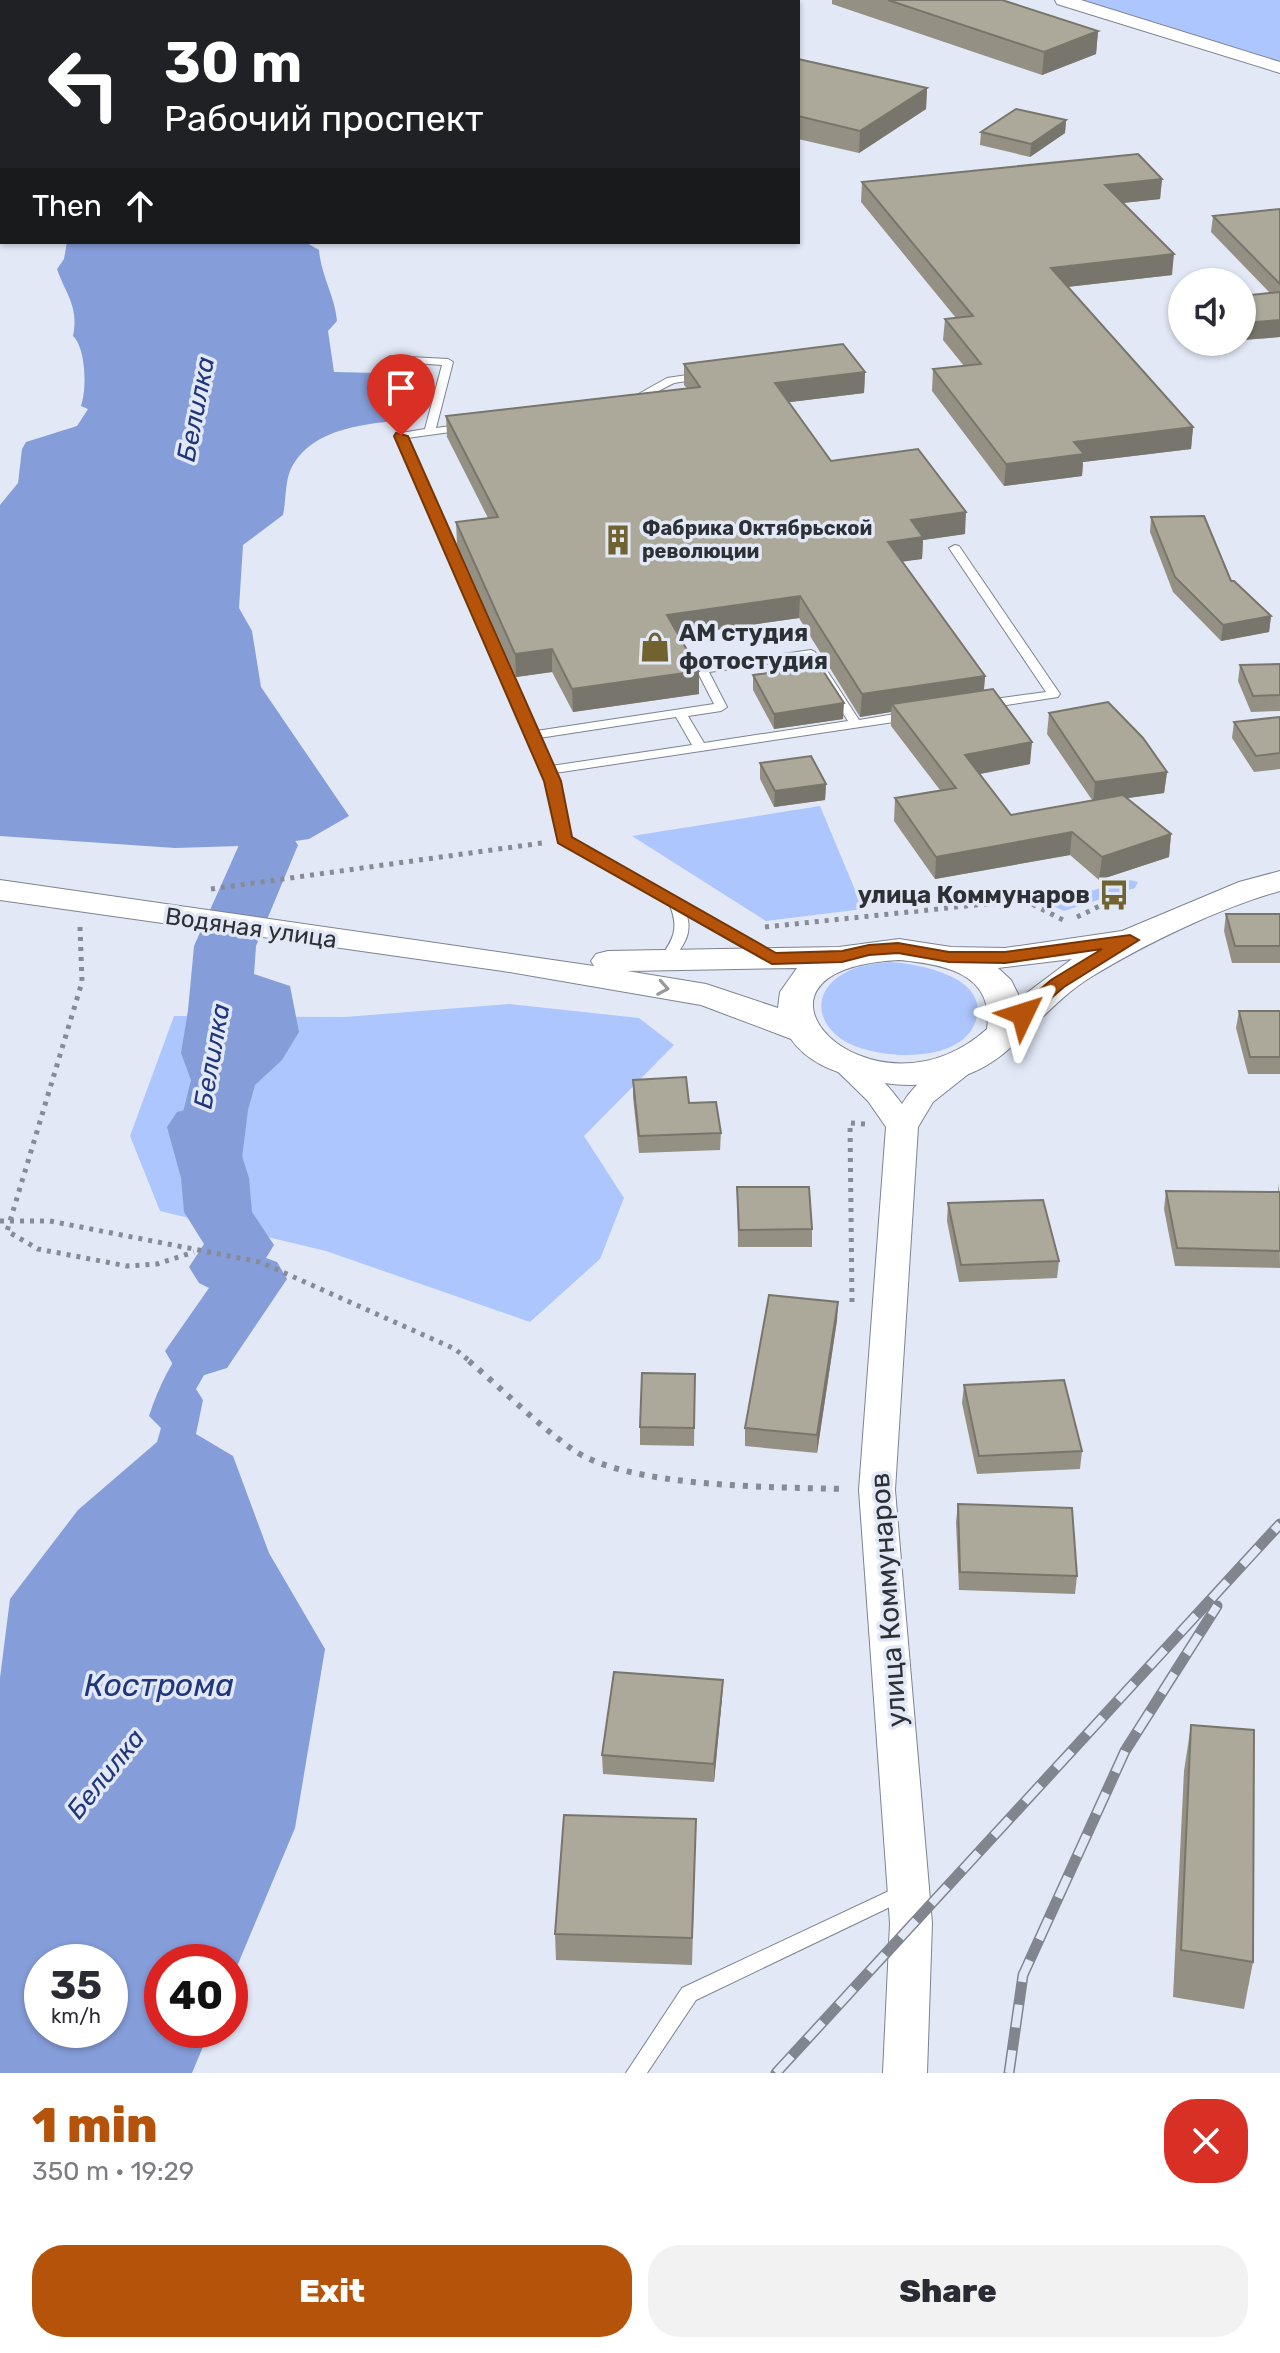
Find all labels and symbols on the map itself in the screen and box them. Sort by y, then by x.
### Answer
water label: Белилка [171,354,221,464]
pin [367,354,435,436]
place label: Фабрика Октябрьской революции [642,516,872,563]
building icon: Фабрика Октябрьской революции [601,523,635,557]
place label: АМ студия фотостудия [679,619,828,675]
shop icon: АМ студия фотостудия [638,630,672,664]
bus stop icon: улица Коммунаров [1097,878,1131,912]
place label: улица Коммунаров [858,881,1090,909]
street label: Водяная улица [163,902,339,954]
position arrow [981,972,1065,1056]
one-way arrow [656,978,669,995]
water label: Белилка [188,1001,236,1111]
street label: улица Коммунаров [863,1472,913,1728]
water label: Кострома [84,1666,234,1704]
water label: Белилка [61,1723,151,1825]
speed limit sign: 40 [144,1944,248,2048]

